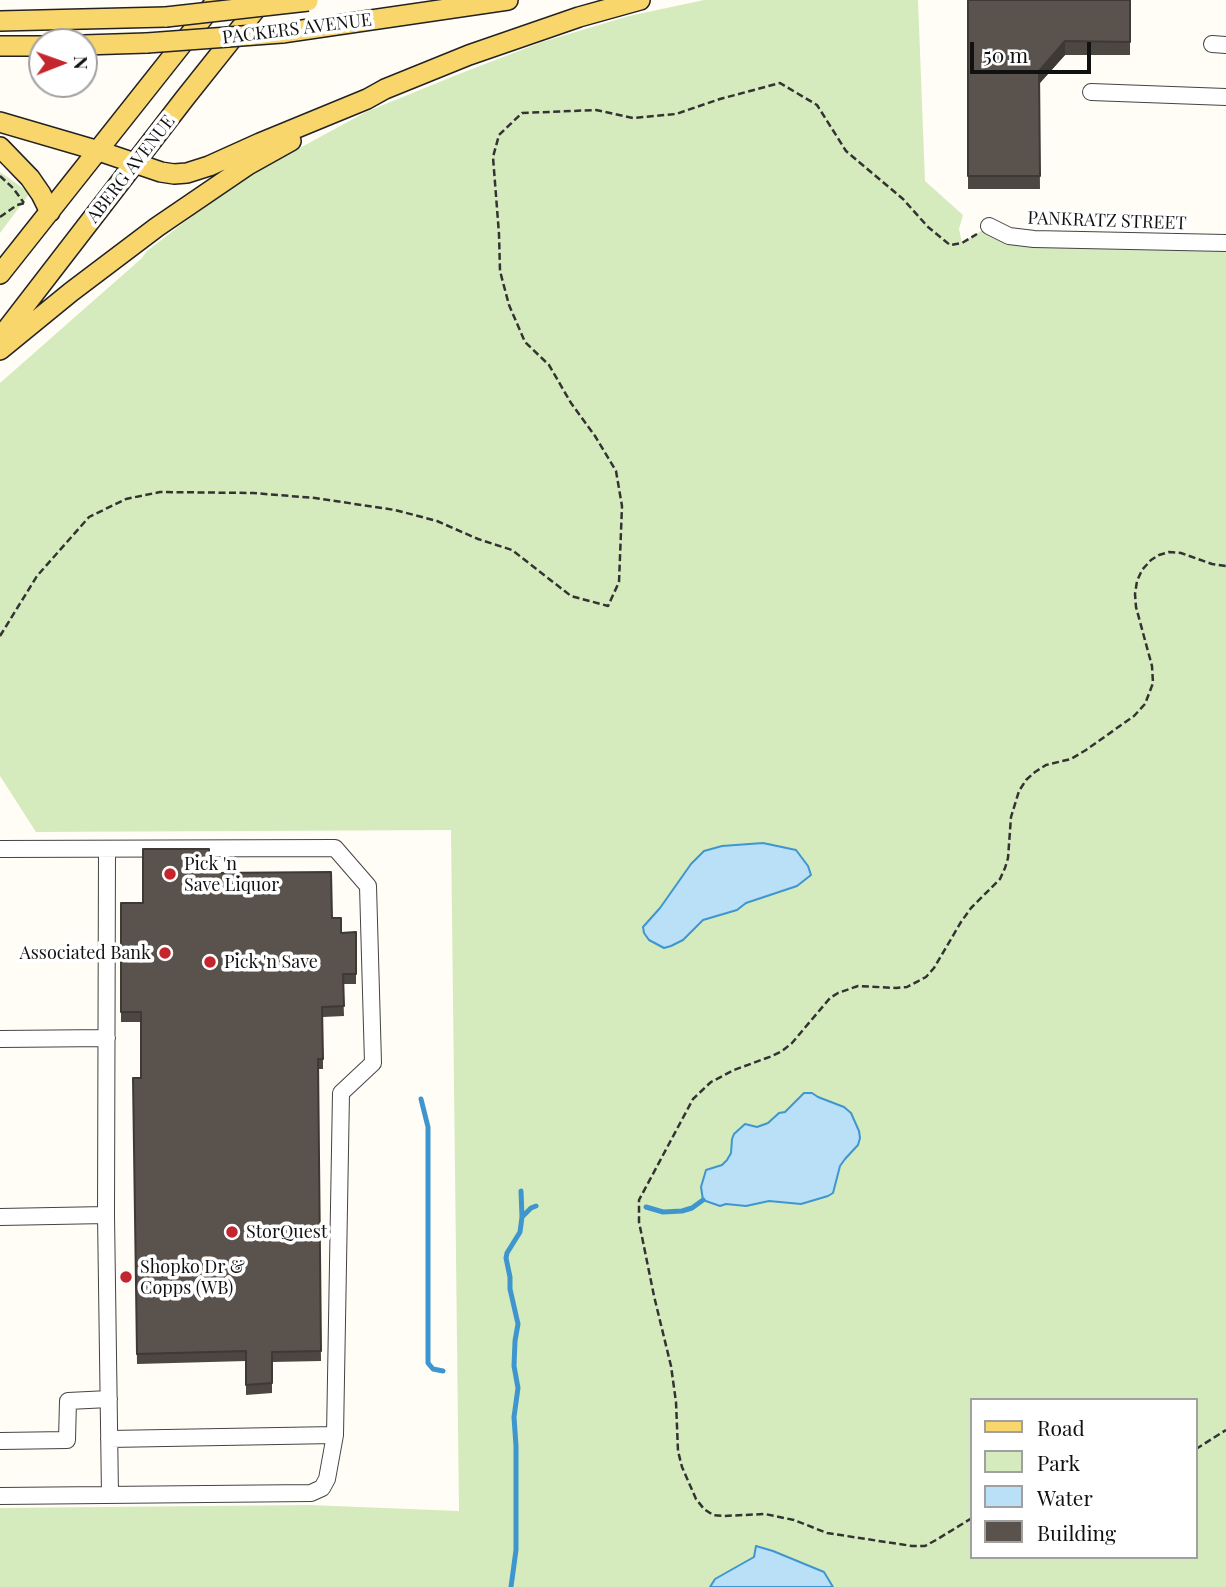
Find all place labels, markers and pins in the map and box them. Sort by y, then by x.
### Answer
place label: Pick 'n Save Liquor [184,853,279,896]
marker: Pick 'n Save Liquor [162,866,178,882]
place label: Associated Bank [19,942,151,964]
marker: Associated Bank [157,945,173,961]
place label: Pick 'n Save [224,951,318,973]
marker: Pick 'n Save [202,954,218,970]
place label: StorQuest [246,1221,327,1243]
marker: StorQuest [224,1224,240,1240]
place label: Shopko Dr & Copps (WB) [140,1256,245,1298]
marker: Shopko Dr & Copps (WB) [118,1269,134,1285]

